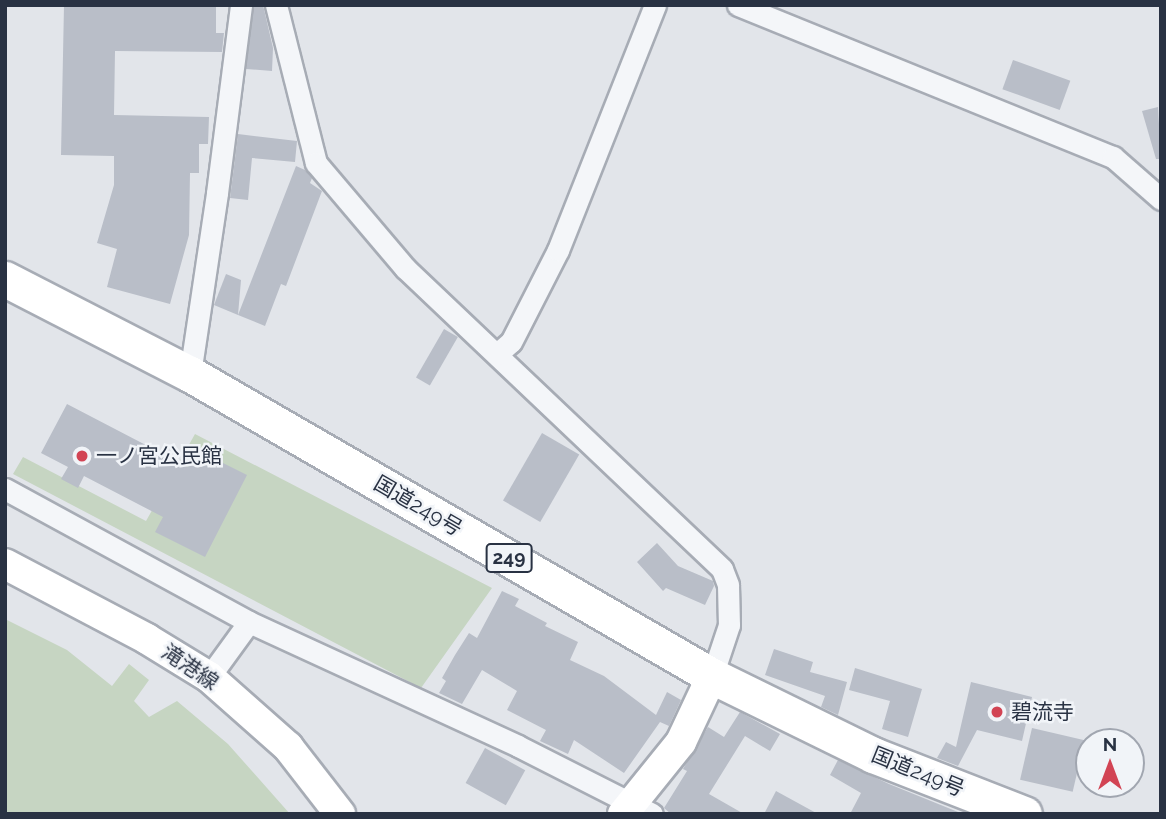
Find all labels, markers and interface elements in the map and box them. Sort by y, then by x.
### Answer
place label: 一ノ宮公民館 [96,443,222,469]
marker: 一ノ宮公民館 [74,448,90,464]
street label: 国道249号 [369,471,467,541]
road number: 249 [484,542,534,573]
street label: 滝港線 [157,639,223,695]
place label: 碧流寺 [1011,699,1074,725]
marker: 碧流寺 [989,704,1005,720]
north arrow [1075,728,1145,798]
text: N [1103,733,1117,755]
street label: 国道249号 [868,742,968,802]

